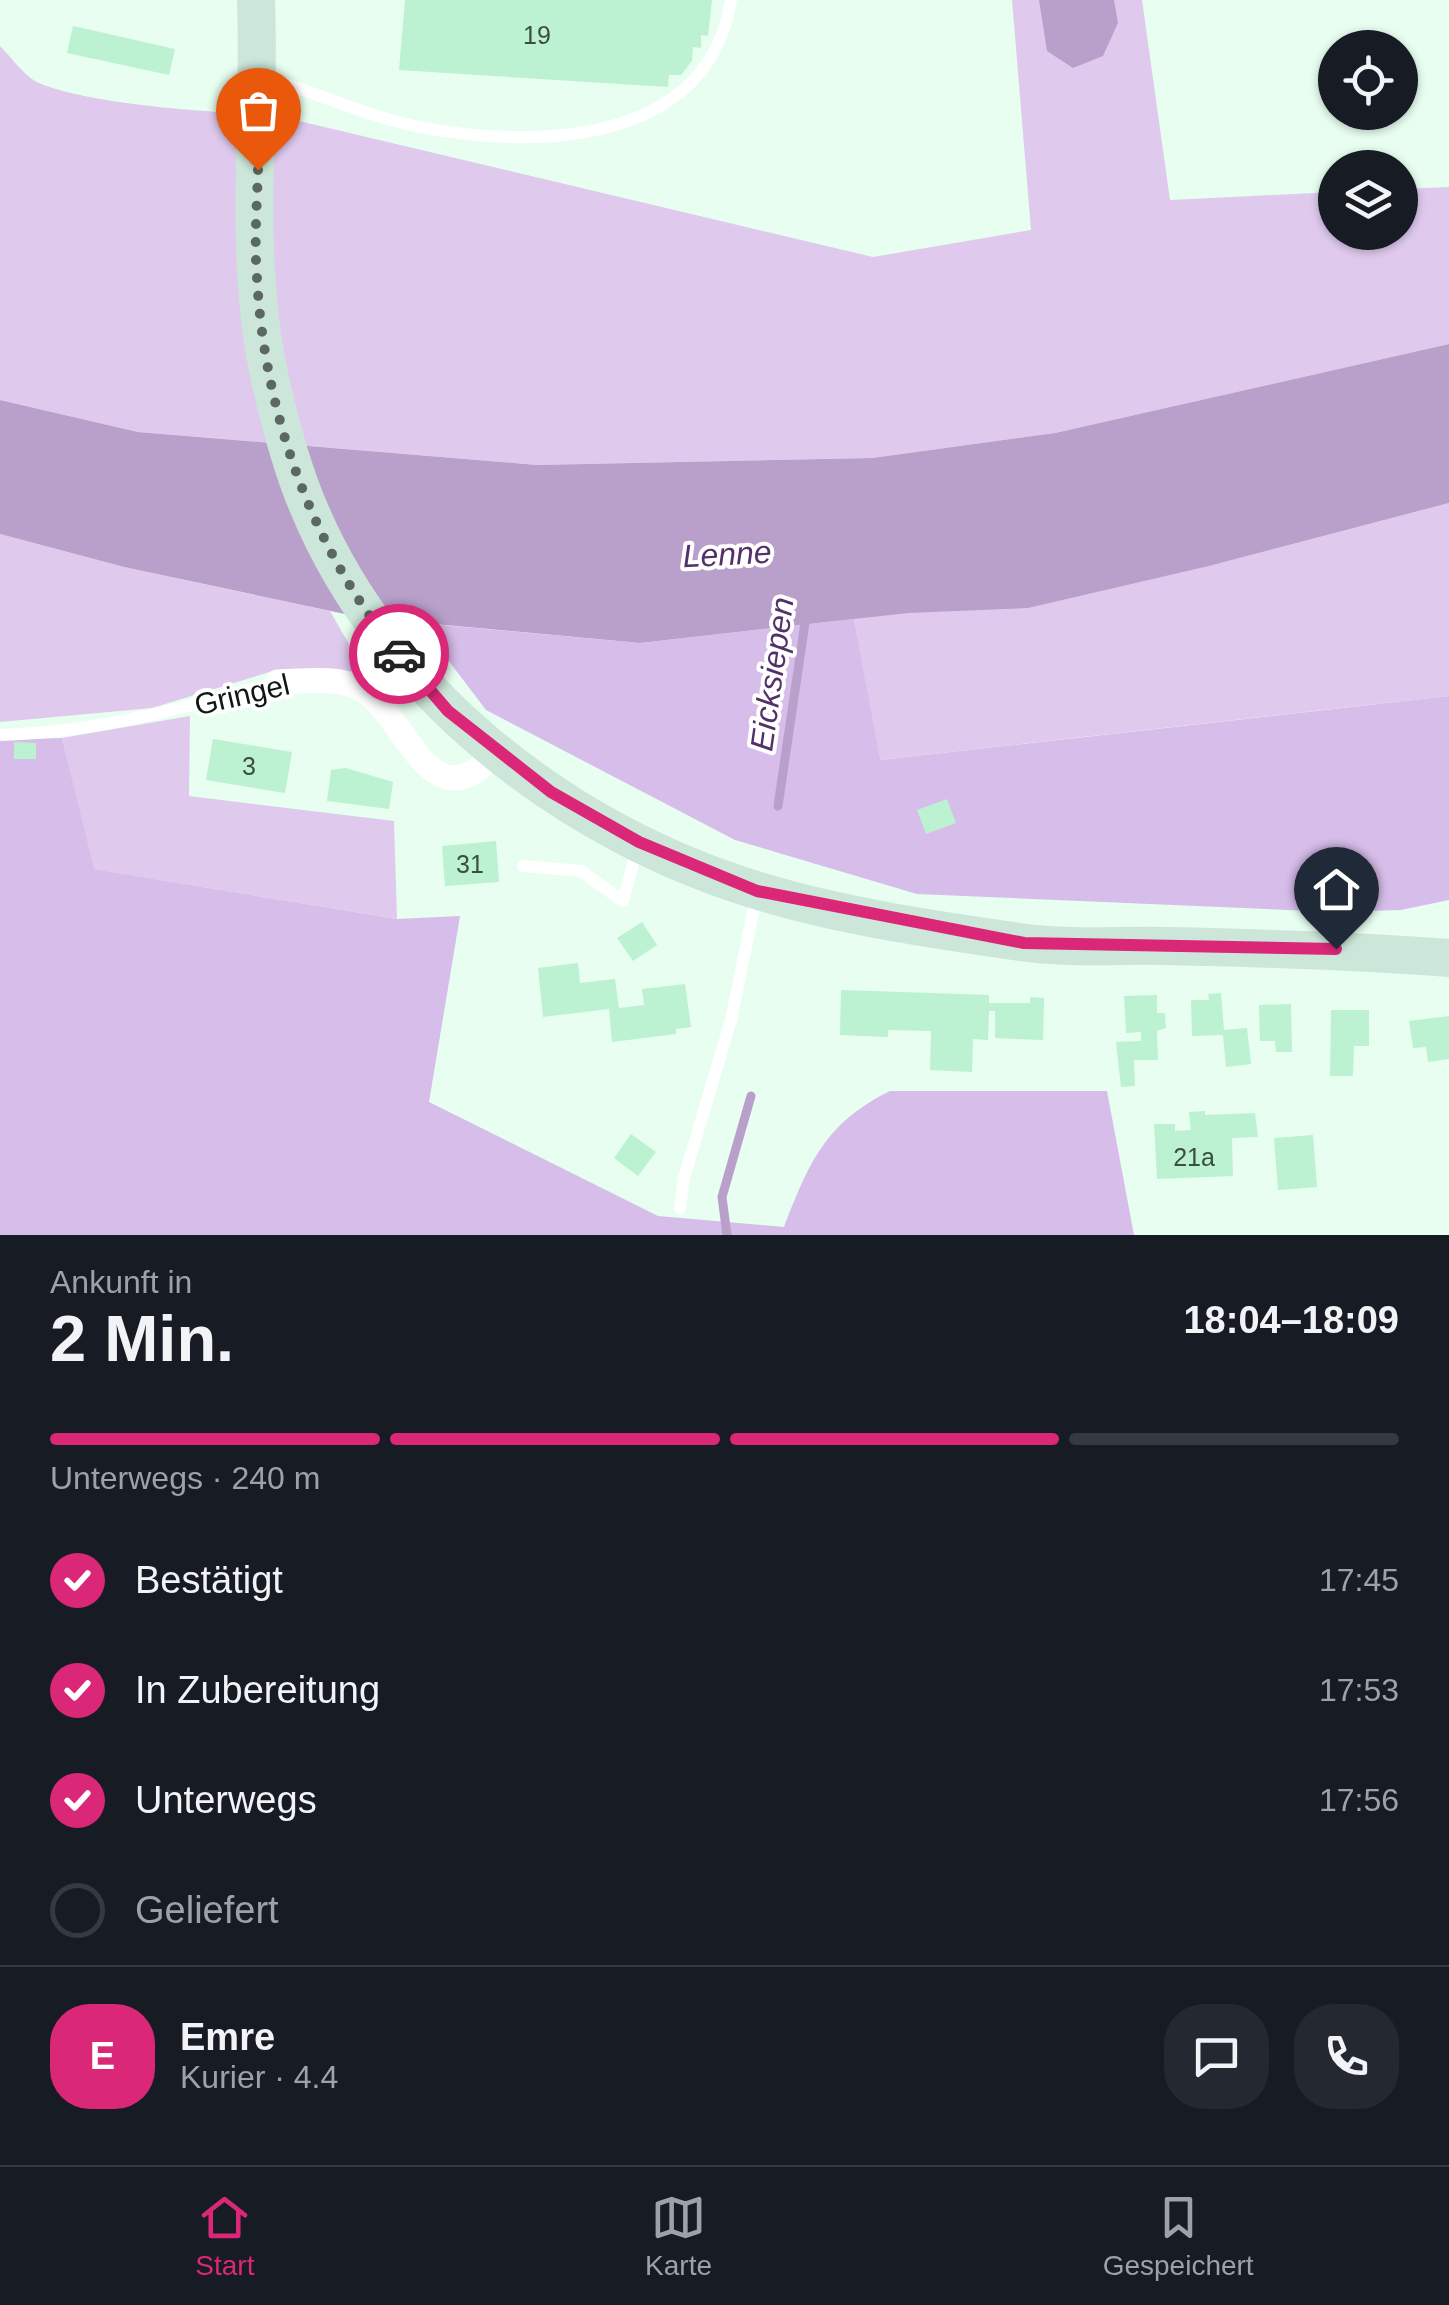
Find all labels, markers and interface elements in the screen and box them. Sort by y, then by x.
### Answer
house number: 19 [523,21,551,49]
map controls [1318,30,1418,250]
button: locate [1318,30,1418,130]
pin [216,68,301,171]
icon: bag [231,83,286,138]
button: layers [1318,150,1418,250]
water label: Lenne [682,534,772,574]
water label: Eicksiepen [743,595,801,753]
courier [349,604,449,704]
icon: car [372,627,427,682]
street label: Gringel [191,668,293,721]
house number: 3 [242,752,256,780]
pin [1294,847,1379,950]
house number: 31 [456,850,484,878]
icon: home [1309,862,1364,917]
house number: 21a [1173,1143,1215,1171]
text: Ankunft in [50,1264,192,1300]
text: 18:04–18:09 [1183,1299,1399,1341]
text: 2 Min. [50,1302,234,1375]
text: Unterwegs · 240 m [50,1460,320,1496]
icon: check [50,1553,105,1608]
text: Bestätigt [135,1559,283,1601]
text: 17:45 [1319,1562,1399,1598]
icon: check [50,1663,105,1718]
text: In Zubereitung [135,1669,380,1711]
text: 17:53 [1319,1672,1399,1708]
icon: check [50,1773,105,1828]
text: Unterwegs [135,1779,317,1821]
text: 17:56 [1319,1782,1399,1818]
text: Geliefert [135,1889,279,1931]
button: chat [1164,2004,1269,2109]
button: phone [1294,2004,1399,2109]
text: Emre [180,2016,275,2058]
text: E [90,2035,115,2077]
text: Kurier · 4.4 [180,2059,338,2095]
tab: Start [195,2190,254,2282]
tab: Karte [645,2190,712,2282]
tab: Gespeichert [1103,2190,1254,2282]

